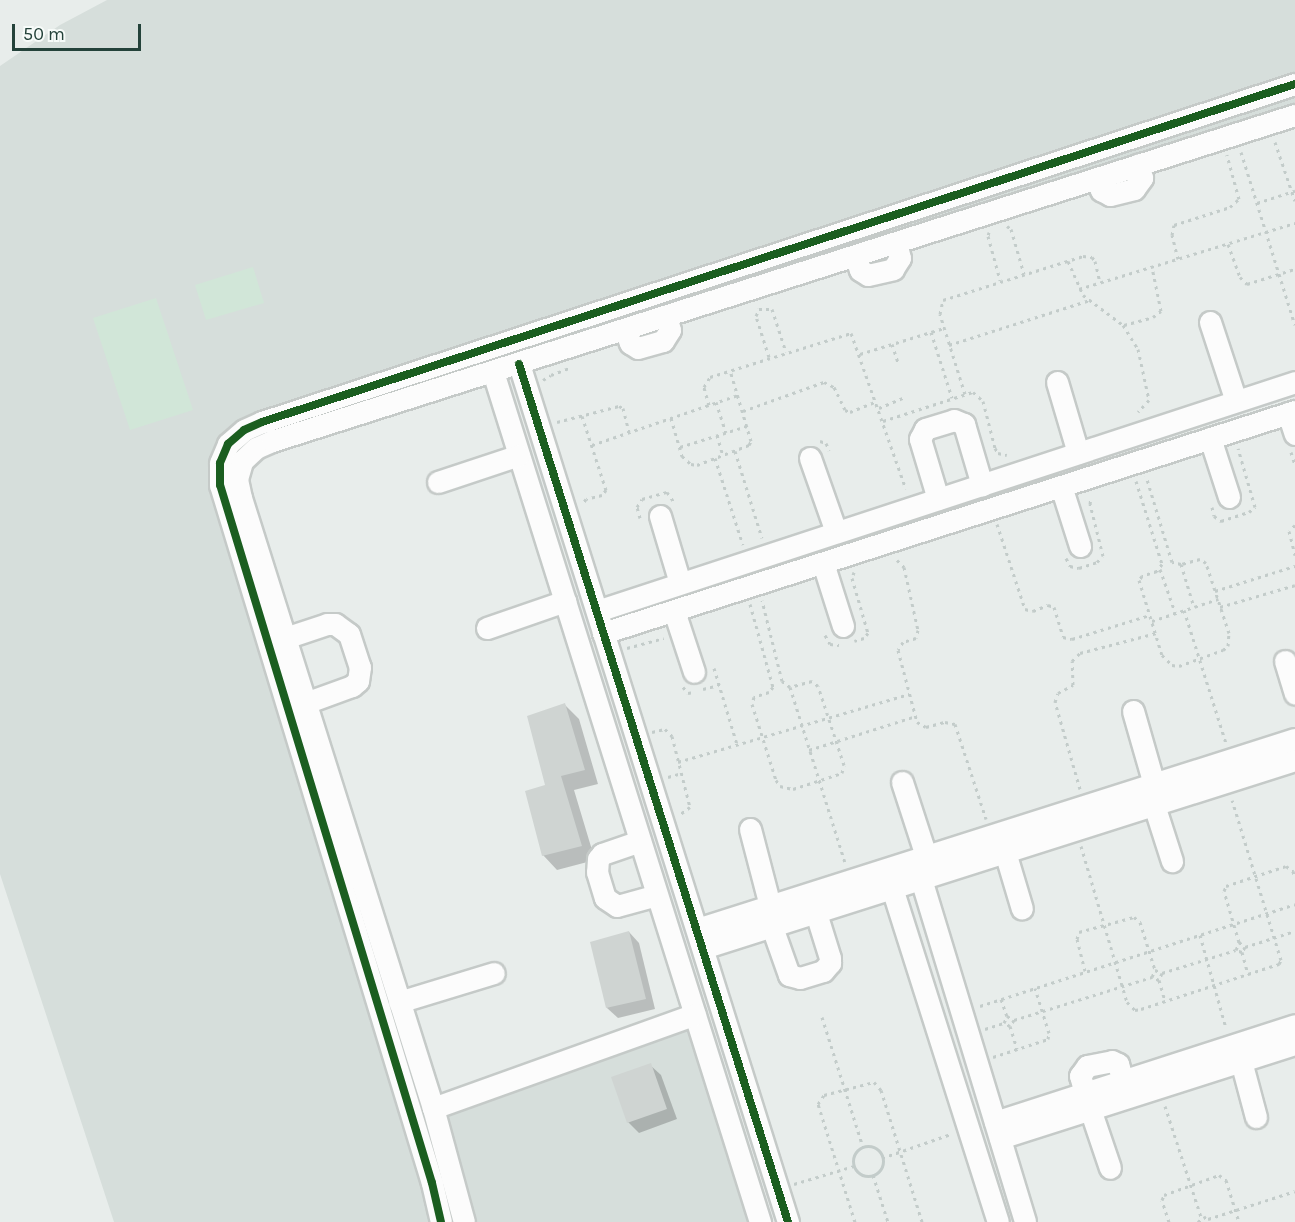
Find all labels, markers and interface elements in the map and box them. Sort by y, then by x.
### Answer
scale bar [15,12,144,50]
text: 50 m [23,23,65,45]

